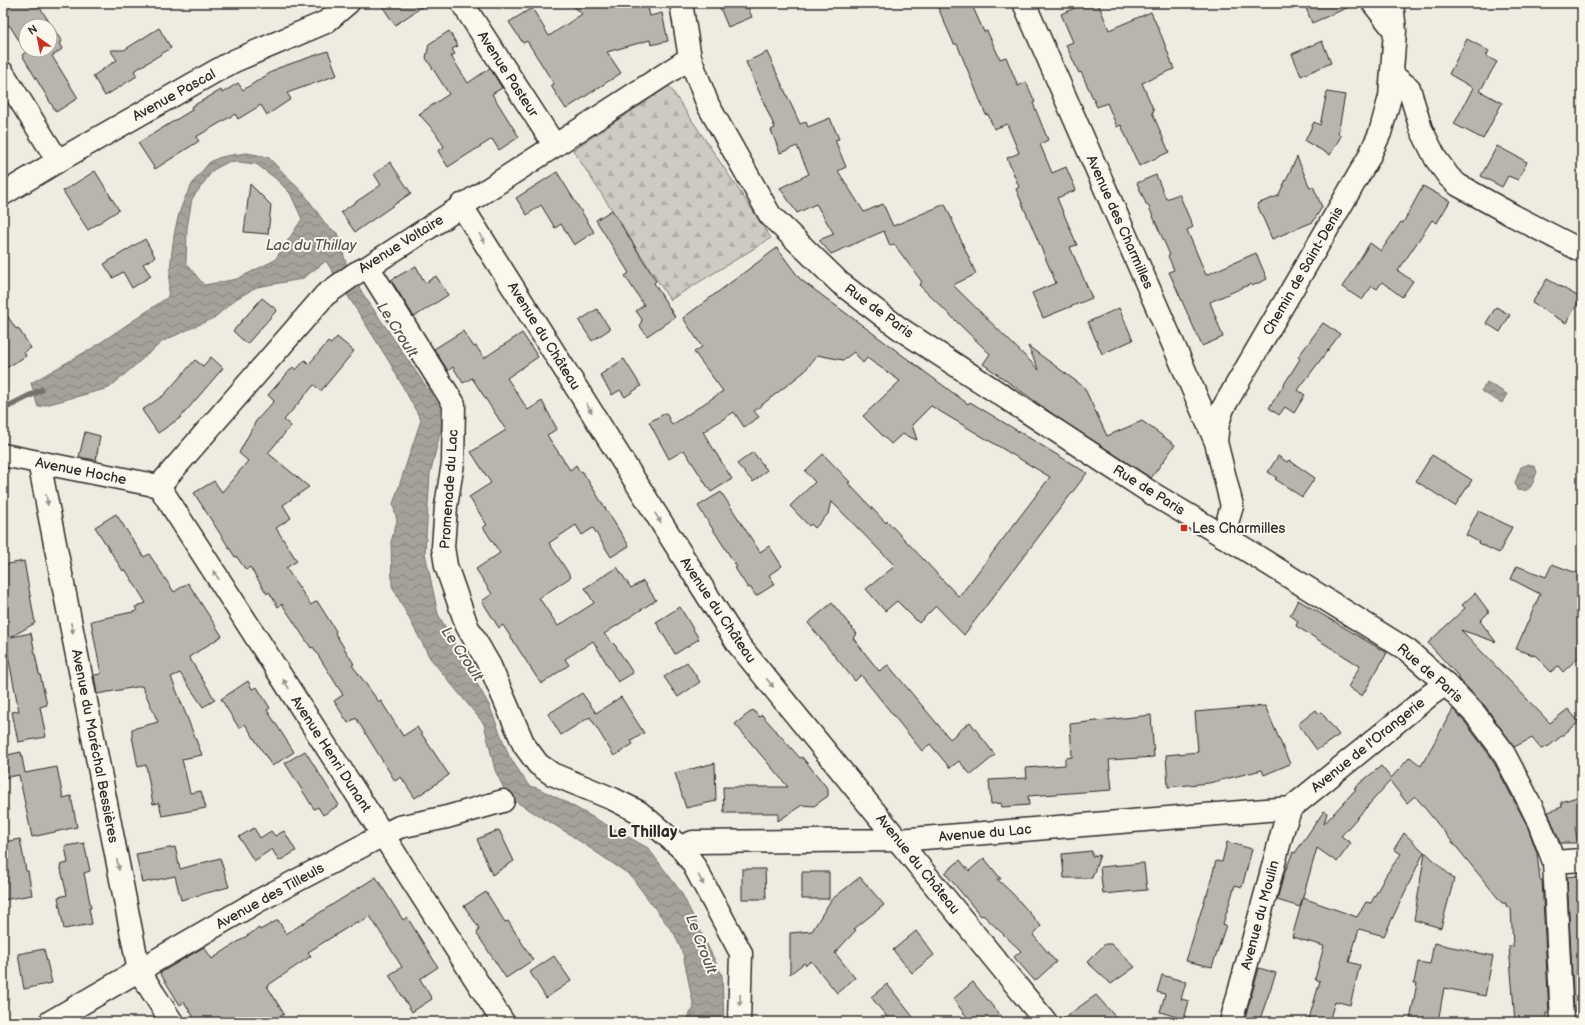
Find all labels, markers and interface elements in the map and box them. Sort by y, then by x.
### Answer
north arrow [18,18,58,58]
text: N [26,22,40,38]
street label: Avenue Pasteur [474,28,543,121]
street label: Avenue Pascal [129,65,219,125]
street label: Avenue des Charmilles [1083,152,1157,292]
street label: Chemin de Saint-Denis [1259,204,1347,338]
street label: Avenue Voltaire [355,211,447,277]
one-way arrow [478,233,486,243]
water label: Lac du Thillay [266,236,358,255]
street label: Avenue du Château [504,279,584,393]
street label: Rue de Paris [841,280,917,342]
water label: Le Croult [372,299,422,361]
one-way arrow [585,402,593,413]
street label: Promenade du Lac [436,429,462,549]
street label: Avenue Hoche [34,454,128,488]
street label: Rue de Paris [1110,461,1188,519]
one-way arrow [44,494,50,506]
one-way arrow [654,512,662,523]
place label: Les Charmilles [1192,520,1286,537]
marker: Les Charmilles [1179,523,1189,533]
street label: Avenue du Château [676,554,760,666]
one-way arrow [212,569,220,580]
one-way arrow [69,622,75,634]
water label: Le Croult [437,623,487,685]
street label: Rue de Paris [1394,640,1466,706]
street label: Avenue du Maréchal Bessières [68,648,122,844]
one-way arrow [765,678,774,688]
one-way arrow [282,679,290,689]
street label: Avenue Henri Dunant [287,693,375,816]
street label: Avenue de l'Orangerie [1308,694,1428,796]
street label: Avenue du Château [872,811,964,917]
street label: Avenue du Lac [938,820,1032,846]
district label: Le Thillay [609,823,678,842]
street label: Avenue du Moulin [1237,858,1283,971]
one-way arrow [116,859,122,872]
street label: Avenue des Tilleuls [213,859,327,933]
one-way arrow [698,874,705,885]
water label: Le Croult [681,912,721,977]
one-way arrow [736,994,743,1006]

